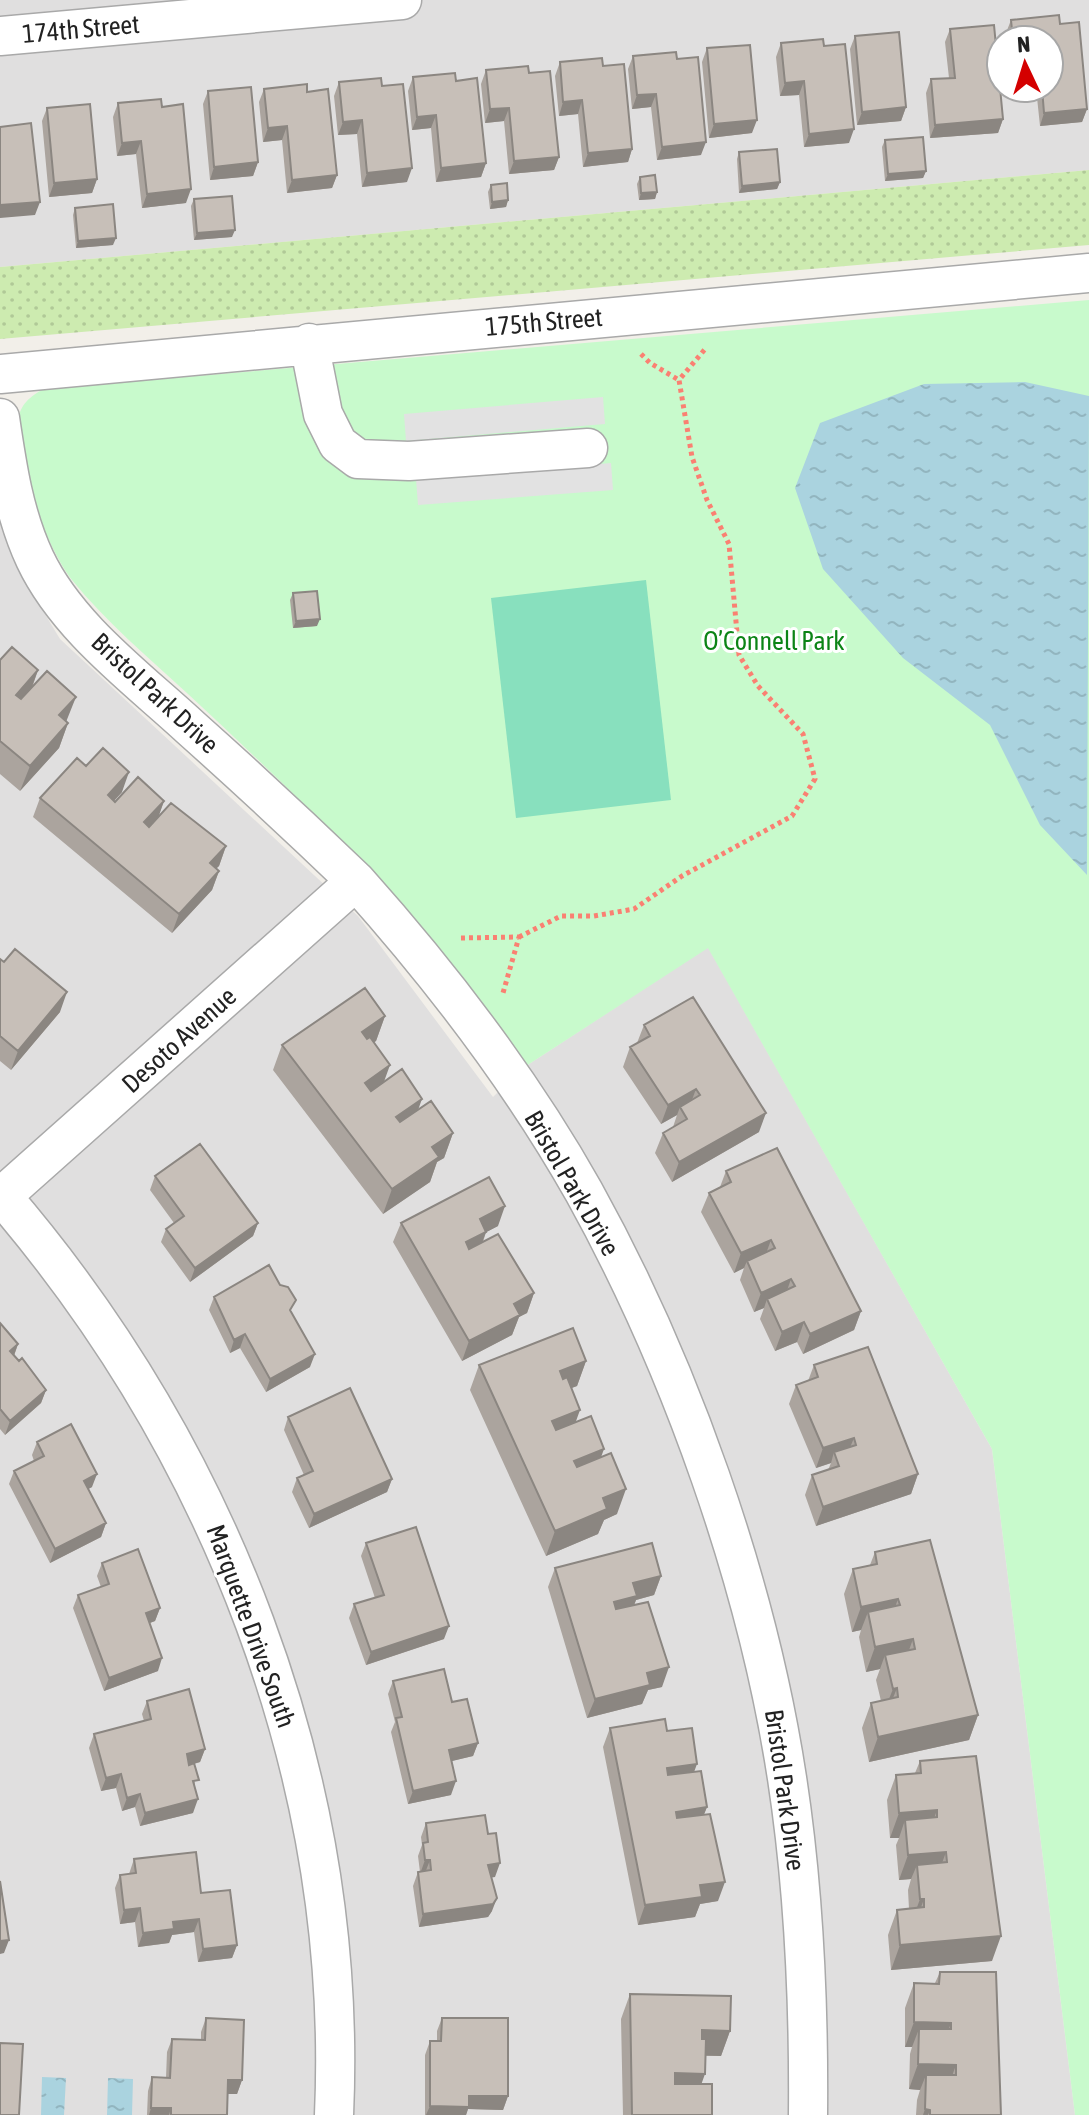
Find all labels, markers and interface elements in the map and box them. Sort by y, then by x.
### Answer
street label: 174th Street [21,9,141,49]
north arrow [985,24,1065,104]
text: N [1016,31,1031,57]
street label: 175th Street [484,302,604,342]
park label: O’Connell Park [703,626,845,656]
street label: Bristol Park Drive [85,627,225,759]
street label: Desoto Avenue [116,981,242,1099]
street label: Bristol Park Drive [518,1105,626,1261]
street label: Marquette Drive South [200,1520,302,1732]
street label: Bristol Park Drive [759,1707,811,1873]

